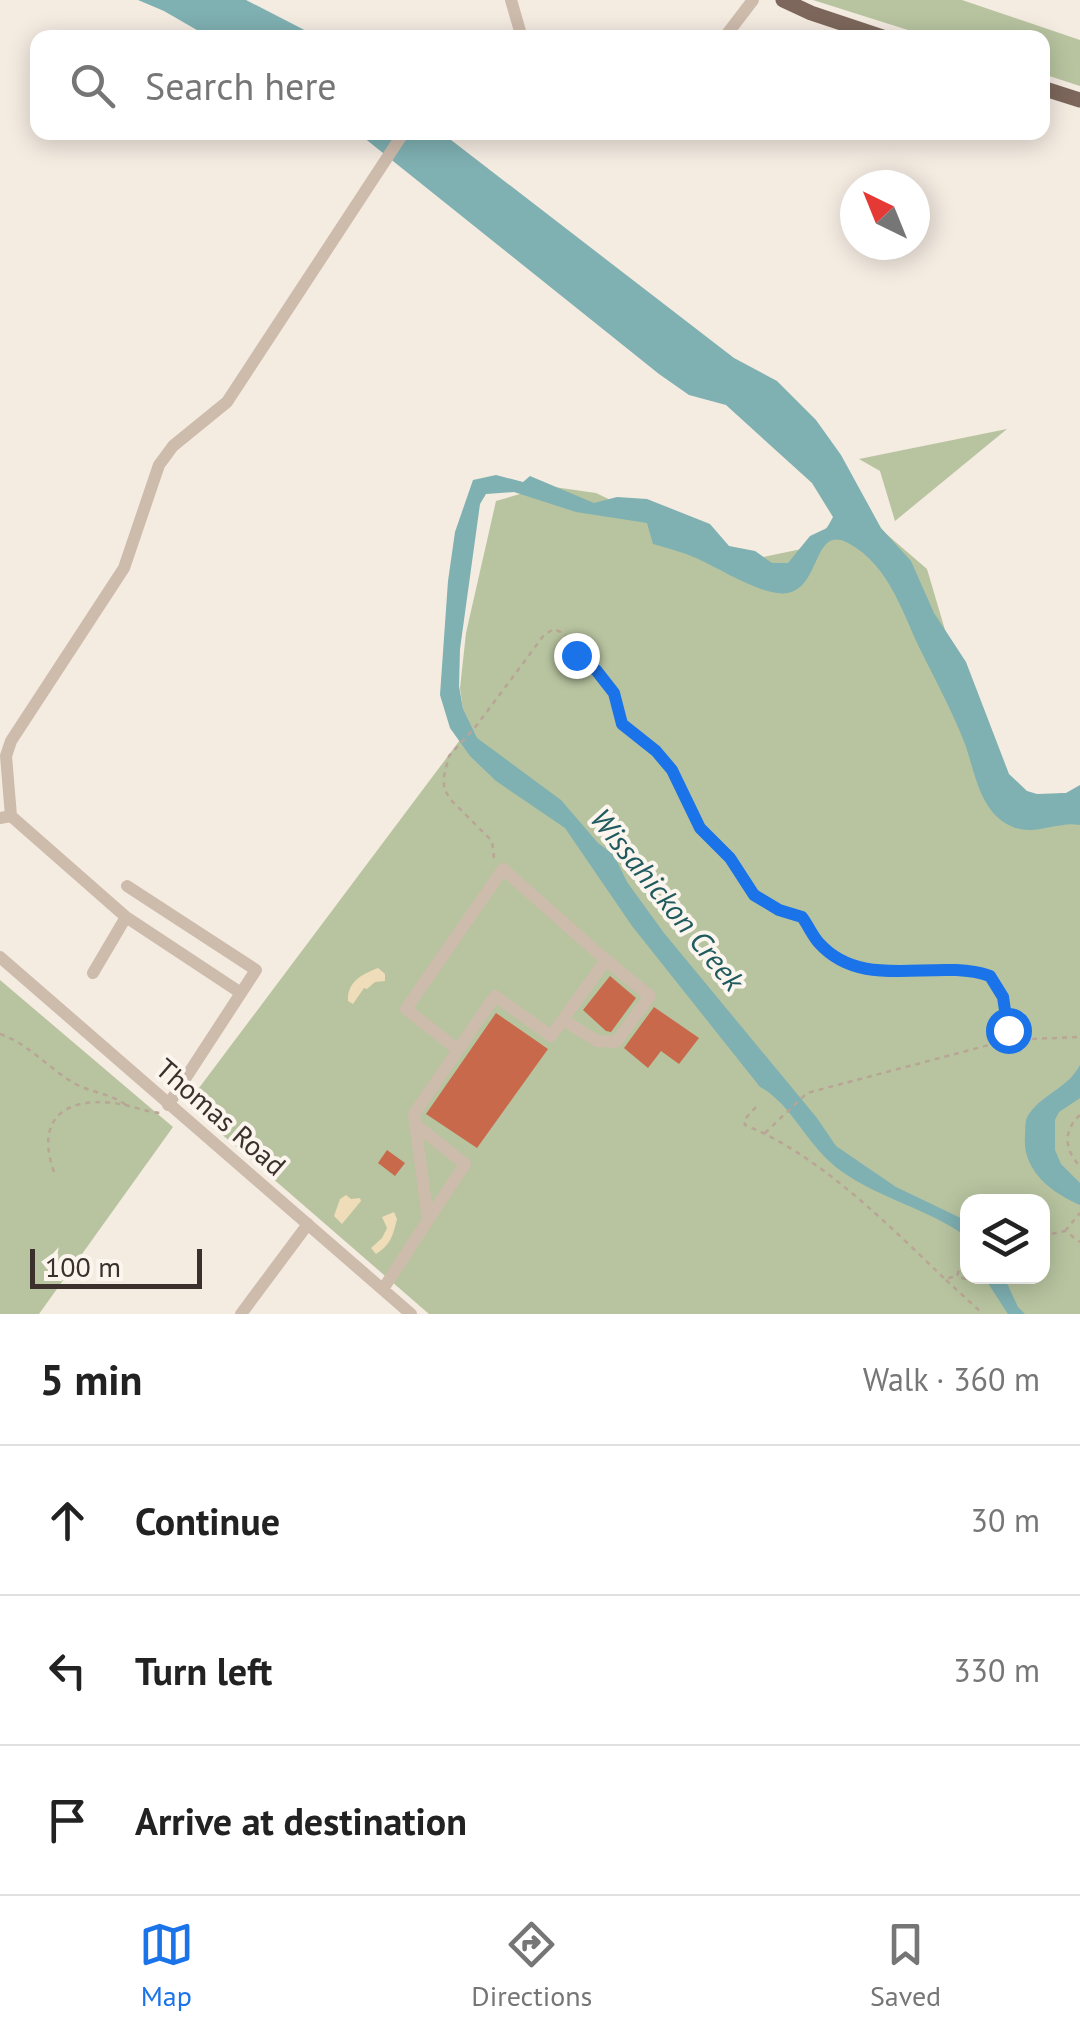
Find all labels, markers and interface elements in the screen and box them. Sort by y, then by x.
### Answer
search box [30,30,1050,140]
icon: search [65,58,120,113]
text: Search here [145,61,337,110]
north arrow [840,170,930,260]
route end [554,633,600,679]
water label: Wissahickon Creek [583,800,755,1000]
route start [986,1008,1032,1054]
street label: Thomas Road [148,1050,294,1183]
map controls [960,1194,1050,1284]
button: layers [960,1194,1050,1284]
scale bar [30,1244,202,1288]
text: 100 m [45,1248,121,1285]
text: 5 min [40,1352,142,1407]
text: Walk · 360 m [863,1358,1040,1400]
icon: ahead [40,1493,95,1548]
text: Continue [135,1496,280,1545]
text: 30 m [971,1499,1040,1541]
icon: left [40,1643,95,1698]
text: Turn left [135,1646,272,1695]
text: 330 m [953,1649,1040,1691]
icon: arrive [40,1793,95,1848]
text: Arrive at destination [135,1796,467,1845]
tab: Map [139,1917,194,2014]
tab: Directions [471,1917,592,2014]
tab: Saved [870,1917,941,2014]

